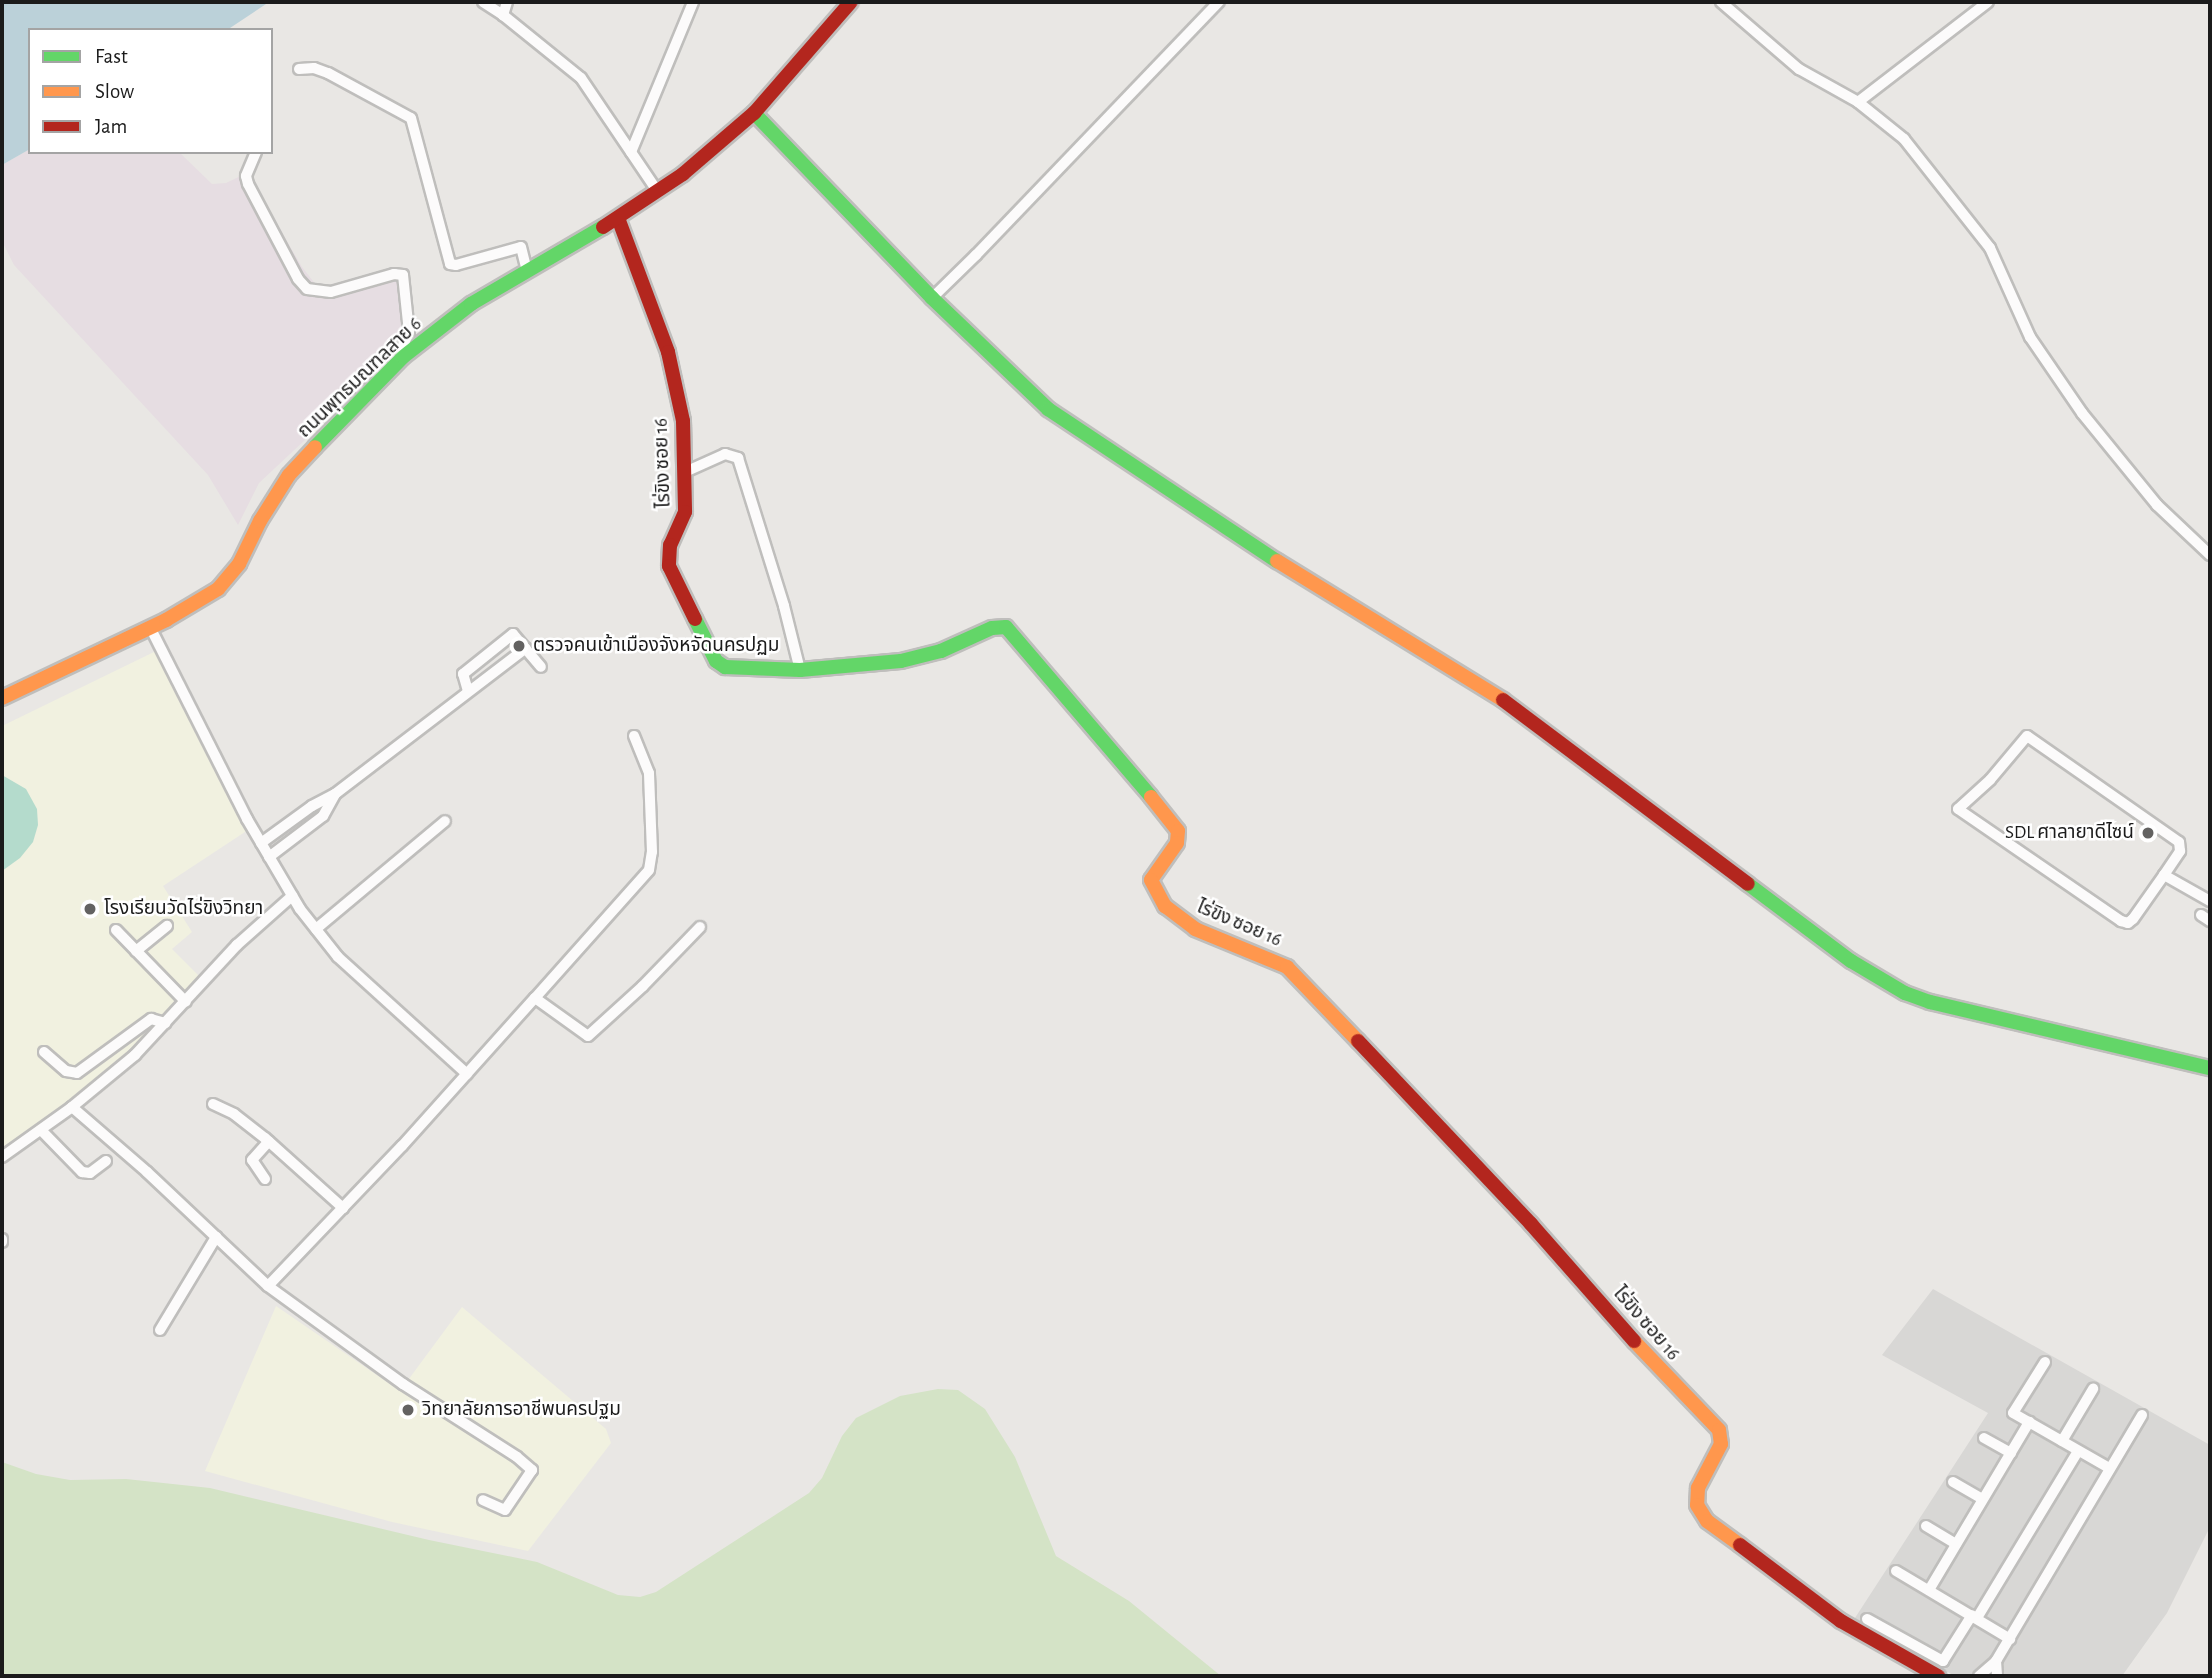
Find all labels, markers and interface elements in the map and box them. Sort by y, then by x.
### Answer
legend [28,28,273,154]
text: Fast [95,46,128,67]
text: Slow [95,81,134,102]
text: Jam [95,116,127,137]
street label: ถนนพุทธมณฑลสาย 6 [293,313,427,443]
street label: ไร่ขิง ซอย 16 [650,418,676,508]
place label: ตรวจคนเข้าเมืองจังหจัดนครปฏม [533,635,779,657]
marker: ตรวจคนเข้าเมืองจังหจัดนครปฏม [511,638,527,654]
place label: SDL ศาลายาดีไซน์ [2005,822,2134,844]
marker: SDL ศาลายาดีไซน์ [2140,825,2156,841]
street label: ไร่ขิง ซอย 16 [1193,896,1285,952]
place label: โรงเรียนวัดไร่ขิงวิทยา [104,898,263,920]
marker: โรงเรียนวัดไร่ขิงวิทยา [82,901,98,917]
street label: ไร่ขิง ซอย 16 [1608,1283,1684,1365]
place label: วิทยาลัยการอาชีพนครปฐม [422,1399,621,1421]
marker: วิทยาลัยการอาชีพนครปฐม [400,1402,416,1418]

